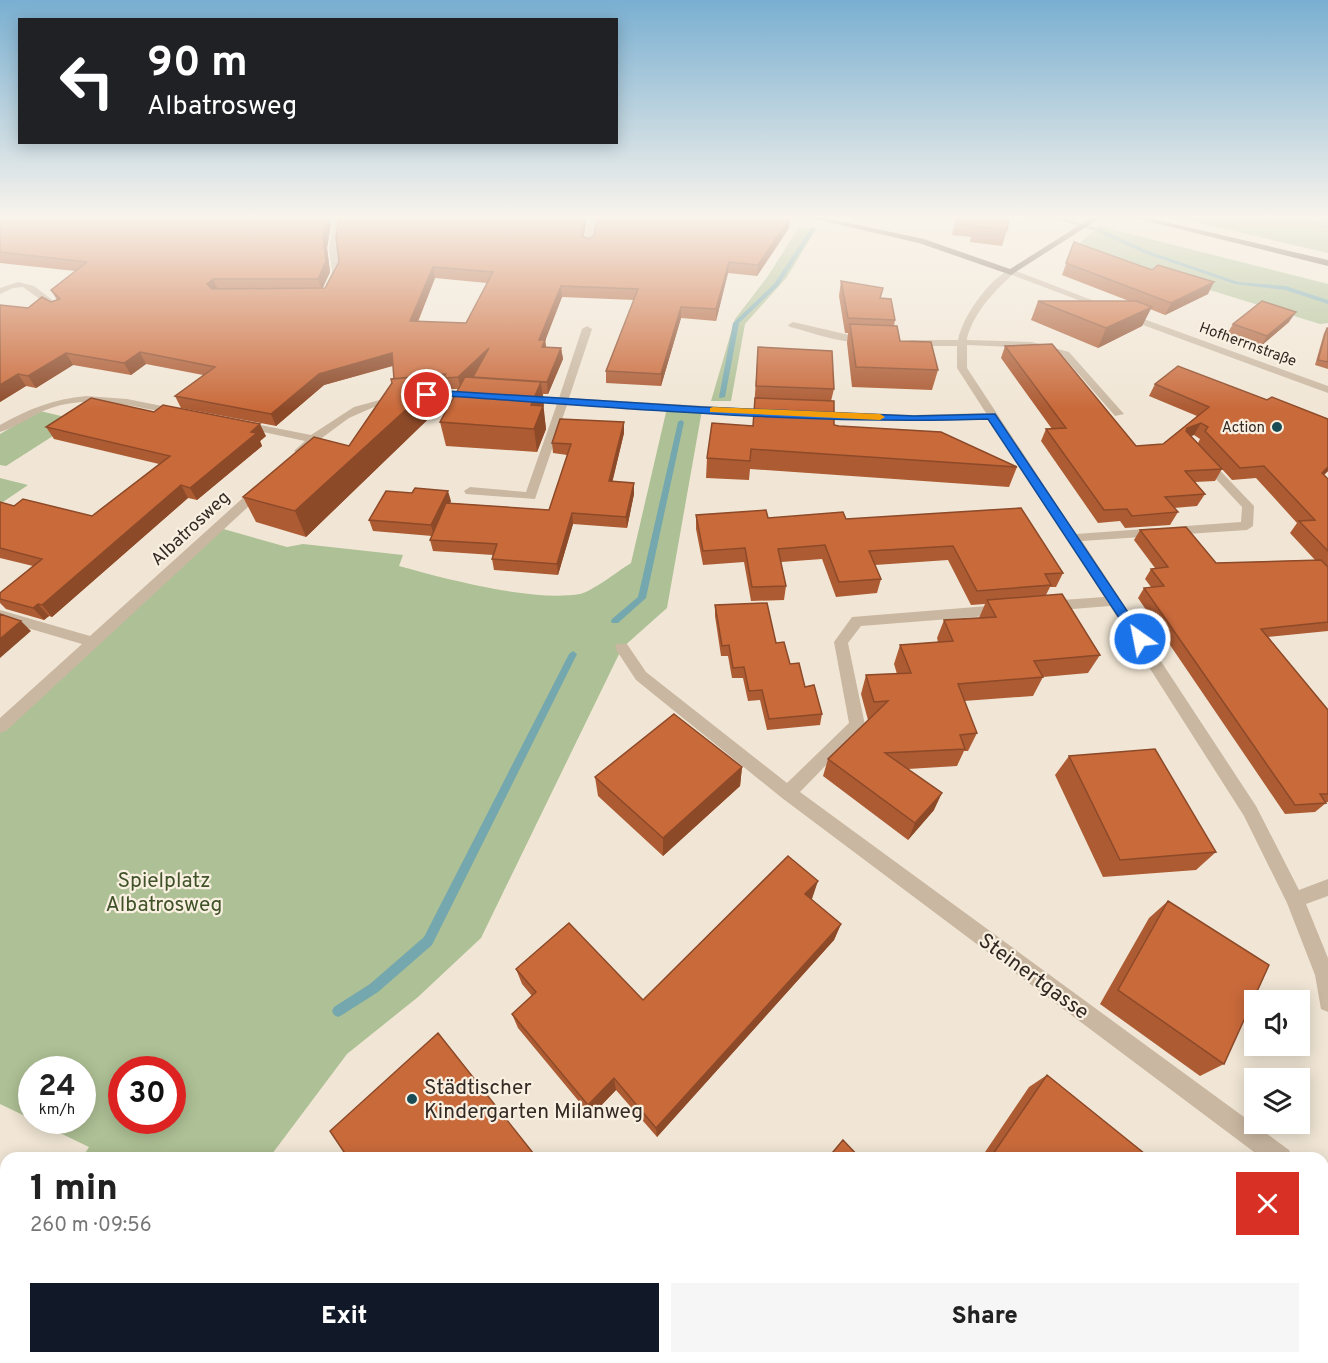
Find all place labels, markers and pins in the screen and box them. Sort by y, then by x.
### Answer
pin [401,369,452,420]
place label: Action [1222,419,1265,438]
marker: Action [1270,420,1284,434]
place label: Städtischer Kindergarten Milanweg [424,1075,643,1126]
marker: Städtischer Kindergarten Milanweg [405,1092,419,1106]

